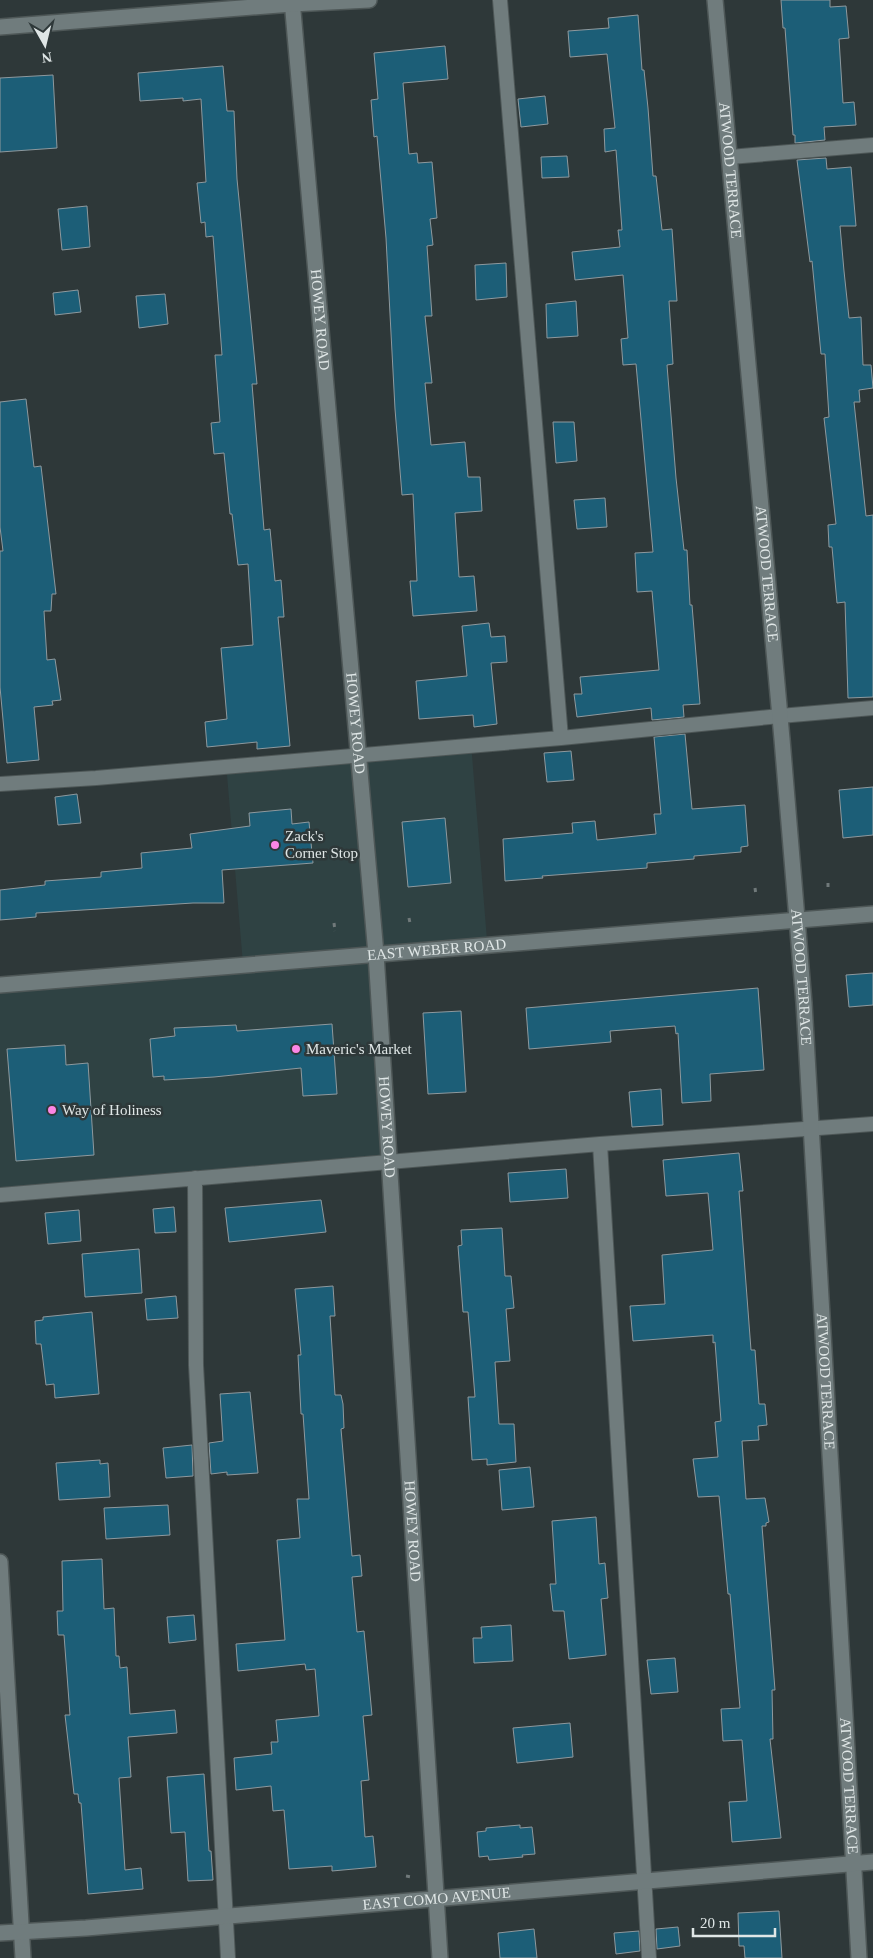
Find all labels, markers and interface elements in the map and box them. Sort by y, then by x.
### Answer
north arrow [20,20,70,70]
text: N [41,49,53,66]
street label: ATWOOD TERRACE [716,101,745,239]
street label: HOWEY ROAD [308,268,333,371]
street label: ATWOOD TERRACE [753,505,781,643]
street label: HOWEY ROAD [343,672,368,775]
place label: Zack's Corner Stop [285,828,358,861]
marker: Zack's Corner Stop [269,839,281,851]
street label: ATWOOD TERRACE [788,908,814,1046]
street label: EAST WEBER ROAD [366,936,507,963]
place label: Maveric's Market [306,1041,412,1057]
marker: Maveric's Market [290,1043,302,1055]
street label: HOWEY ROAD [376,1076,398,1178]
place label: Way of Holiness [62,1102,162,1118]
marker: Way of Holiness [46,1104,58,1116]
street label: ATWOOD TERRACE [814,1313,838,1450]
street label: HOWEY ROAD [402,1480,424,1583]
street label: ATWOOD TERRACE [837,1717,861,1855]
street label: EAST COMO AVENUE [362,1884,511,1913]
scale bar [693,1906,776,1938]
text: 20 m [700,1915,731,1931]

